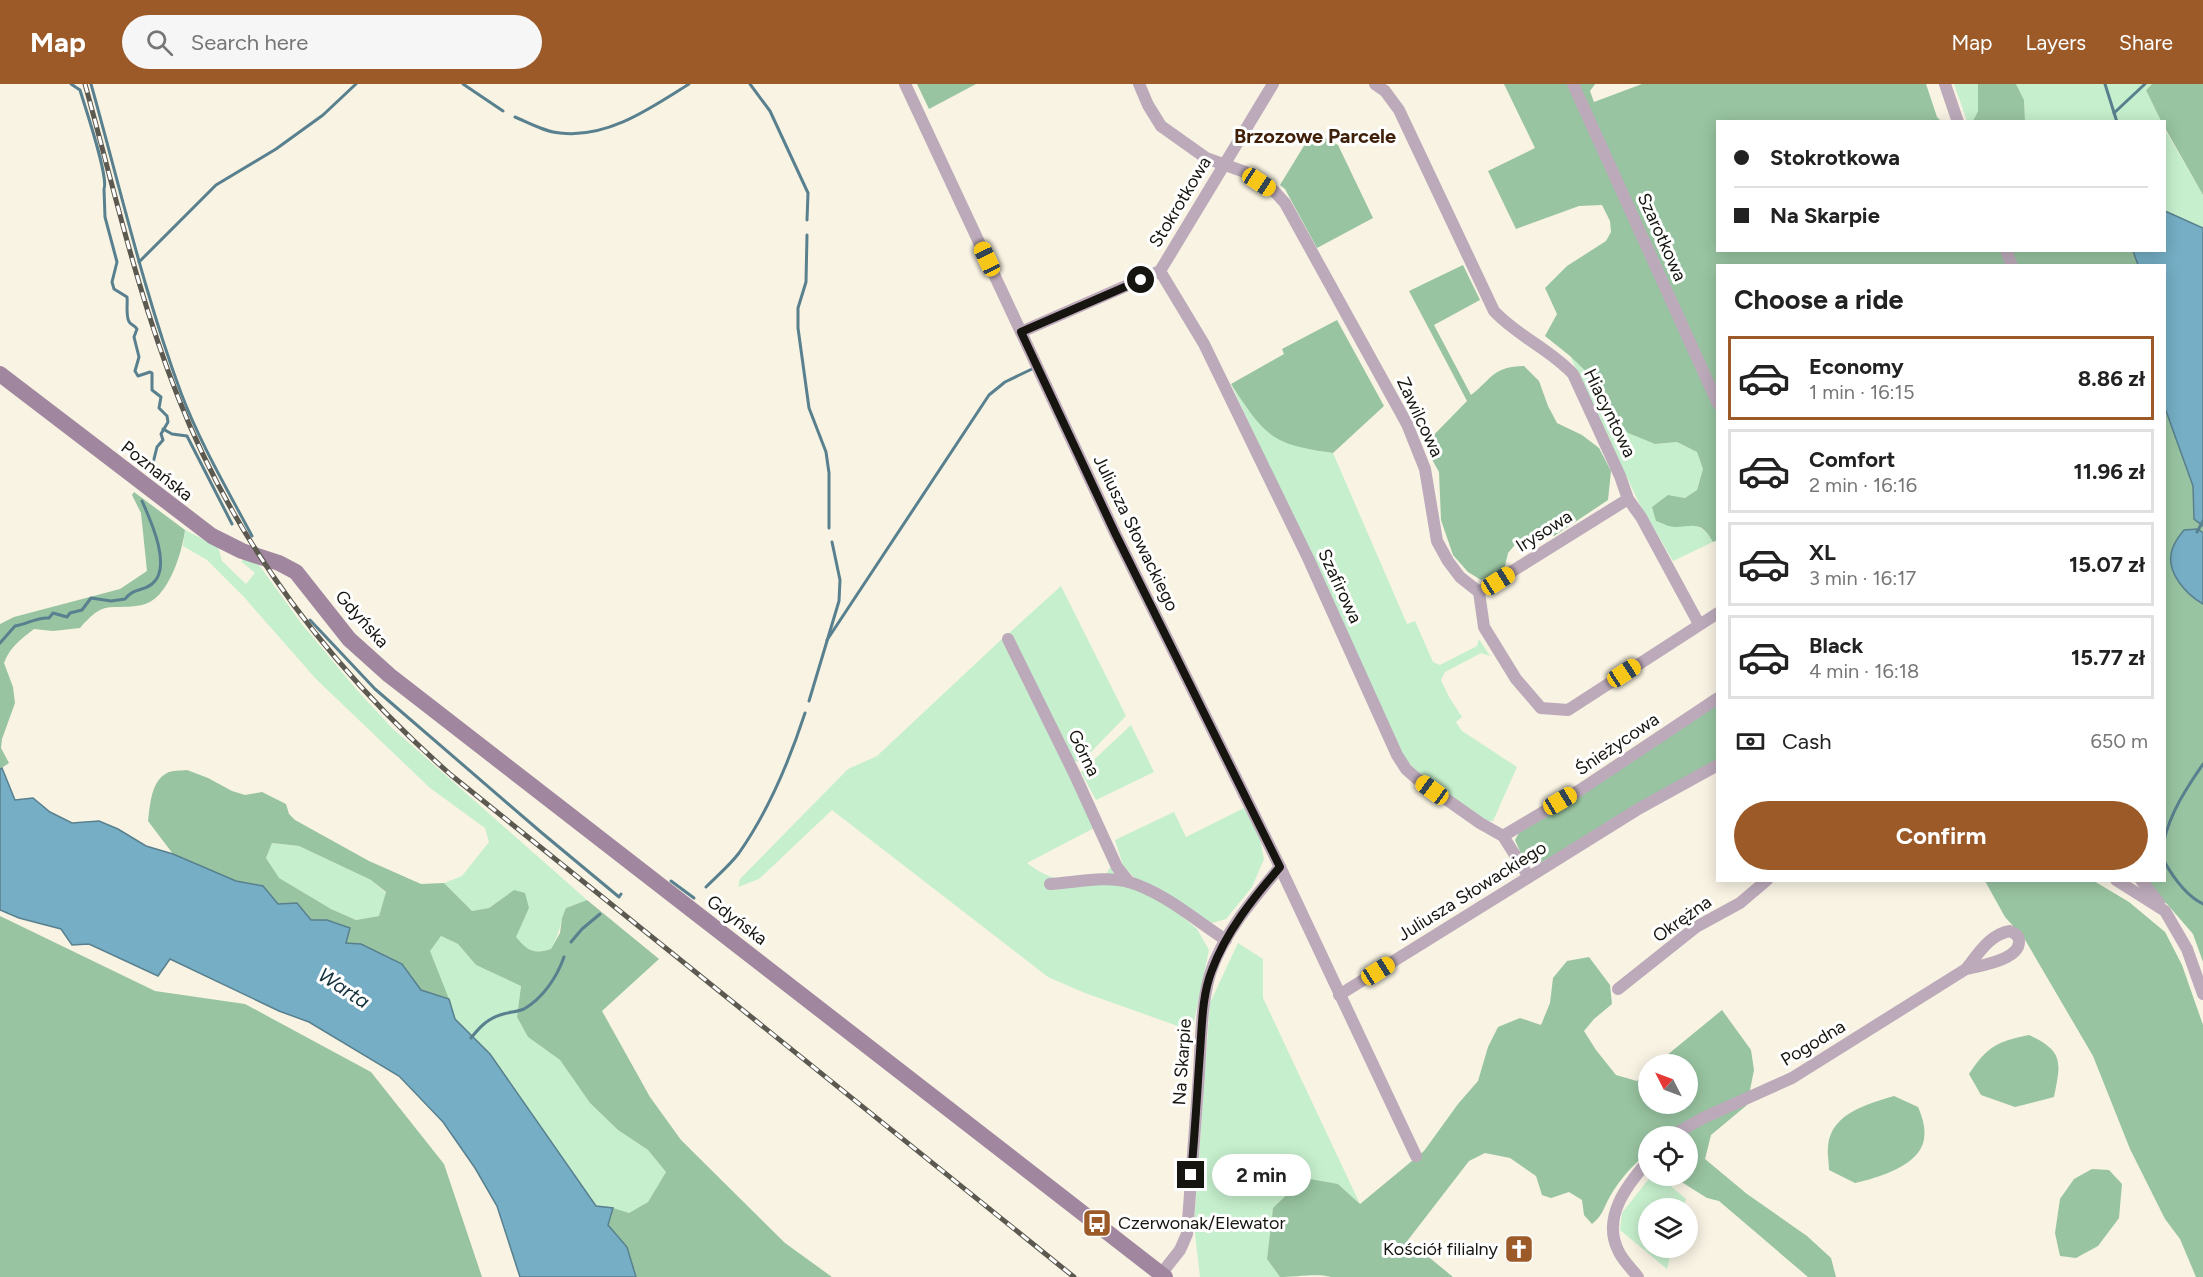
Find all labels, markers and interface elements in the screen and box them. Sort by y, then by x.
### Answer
search box [122,15,542,69]
text: Map [30,25,86,59]
icon: search [143,26,176,59]
text: Search here [191,29,308,56]
text: Map [1952,30,1992,55]
text: Layers [2025,30,2086,55]
text: Share [2119,30,2173,55]
district label: Brzozowe Parcele [1234,124,1396,148]
text: Stokrotkowa [1770,144,1900,171]
street label: Stokrotkowa [1144,153,1216,251]
car [1239,165,1279,199]
street label: Szarotkowa [1633,189,1691,285]
text: Na Skarpie [1770,202,1880,229]
car [971,239,1003,279]
route start [1127,266,1154,293]
text: Choose a ride [1734,283,1903,316]
icon: car [1737,351,1791,405]
text: Economy [1809,353,1904,380]
street label: Hiacyntowa [1579,365,1641,461]
text: 8.86 zł [2078,365,2145,392]
street label: Zawilcowa [1392,373,1448,461]
text: 1 min · 16:15 [1809,380,1914,404]
street label: Poznańska [117,436,197,506]
icon: car [1737,444,1791,498]
text: Comfort [1809,446,1895,473]
street label: Juliusza Słowackiego [1089,451,1183,615]
text: 11.96 zł [2073,458,2145,485]
text: 2 min · 16:16 [1809,473,1917,497]
street label: Irysowa [1512,505,1576,557]
icon: car [1737,537,1791,591]
text: XL [1809,539,1836,566]
street label: Szafirowa [1313,545,1367,627]
text: 15.07 zł [2069,551,2145,578]
car [1478,564,1518,598]
text: 3 min · 16:17 [1809,566,1916,590]
street label: Gdyńska [330,586,394,652]
icon: car [1737,630,1791,684]
text: Black [1809,632,1863,659]
text: 15.77 zł [2071,644,2145,671]
car [1604,656,1644,690]
text: 4 min · 16:18 [1809,659,1919,683]
street label: Śnieżycowa [1571,708,1663,780]
icon: cash [1734,725,1767,758]
street label: Górna [1063,726,1105,780]
text: Cash [1782,728,1832,755]
text: 650 m [2090,729,2148,753]
car [1412,772,1452,808]
car [1540,784,1580,818]
button: Confirm [1734,801,2148,870]
street label: Juliusza Słowackiego [1394,836,1550,946]
street label: Gdyńska [702,890,772,950]
street label: Okrężna [1648,891,1716,947]
car [1358,954,1398,988]
water label: Warta [314,963,374,1014]
street label: Pogodna [1777,1015,1849,1071]
street label: Na Skarpie [1168,1018,1196,1106]
north arrow [1638,1054,1698,1114]
map controls [1638,1054,1698,1258]
button: locate [1638,1126,1698,1186]
callout: 2 min [1212,1154,1311,1196]
route end [1177,1161,1204,1188]
text: 2 min [1236,1163,1287,1187]
button: layers [1638,1198,1698,1258]
bus stop icon: Czerwonak/Elewator [1081,1207,1113,1239]
place label: Czerwonak/Elewator [1118,1212,1286,1234]
church icon: Kościół filialny [1503,1233,1535,1265]
place label: Kościół filialny [1383,1238,1499,1260]

